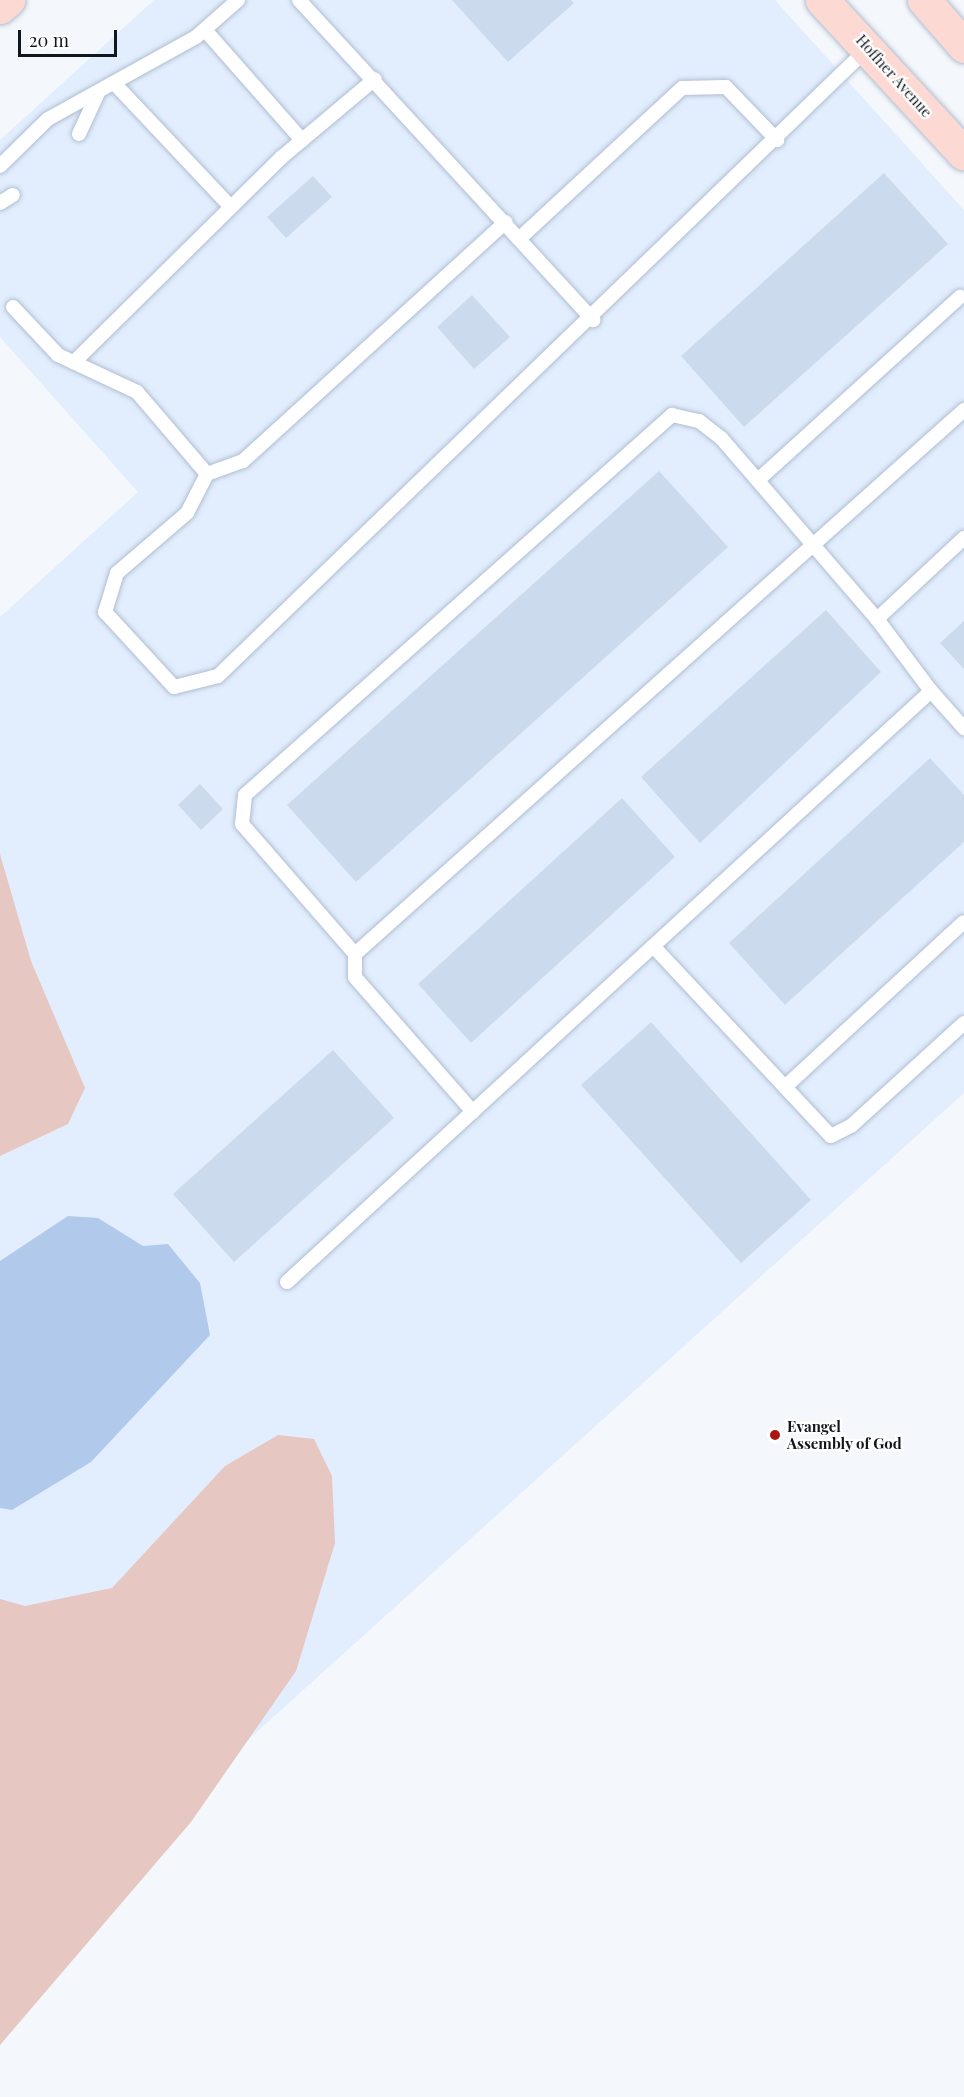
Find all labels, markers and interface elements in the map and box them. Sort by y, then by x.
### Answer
scale bar [21,18,120,56]
text: 20 m [29,28,69,52]
street label: Hoffner Avenue [852,31,936,121]
place label: Evangel Assembly of God [787,1417,902,1452]
marker: Evangel Assembly of God [768,1428,782,1442]

